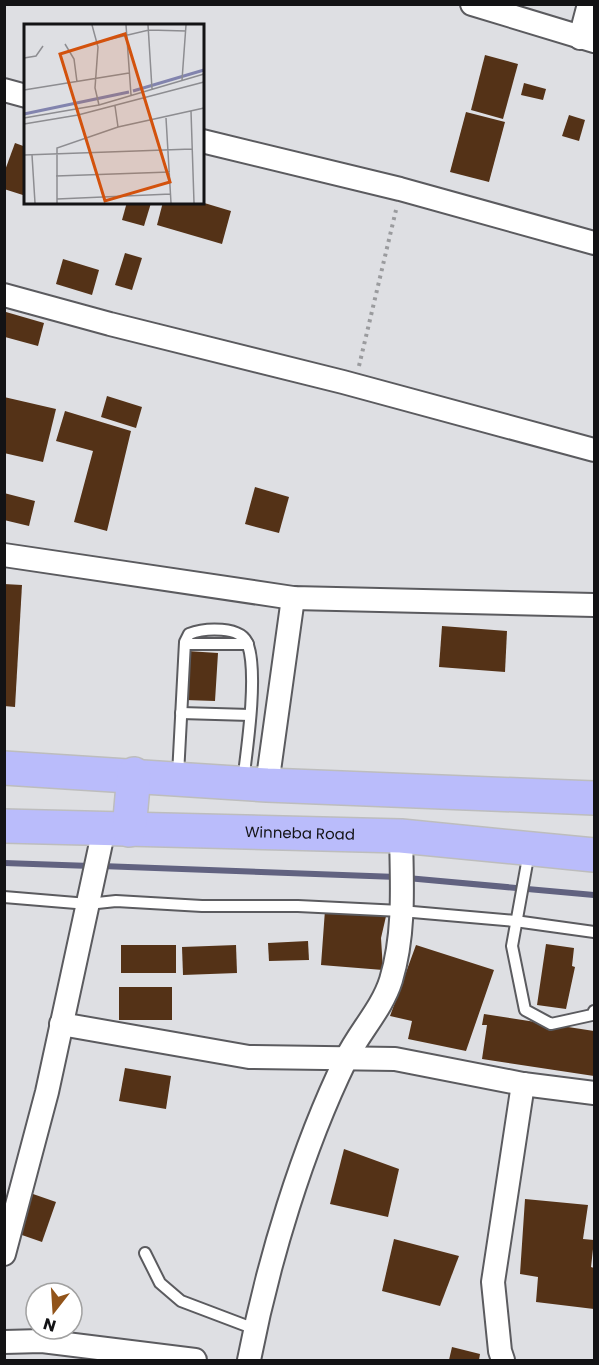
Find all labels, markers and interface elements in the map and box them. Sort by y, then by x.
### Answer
inset map [24,24,204,204]
street label: Winneba Road [245,821,355,845]
north arrow [24,1281,84,1341]
text: N [41,1312,59,1338]

